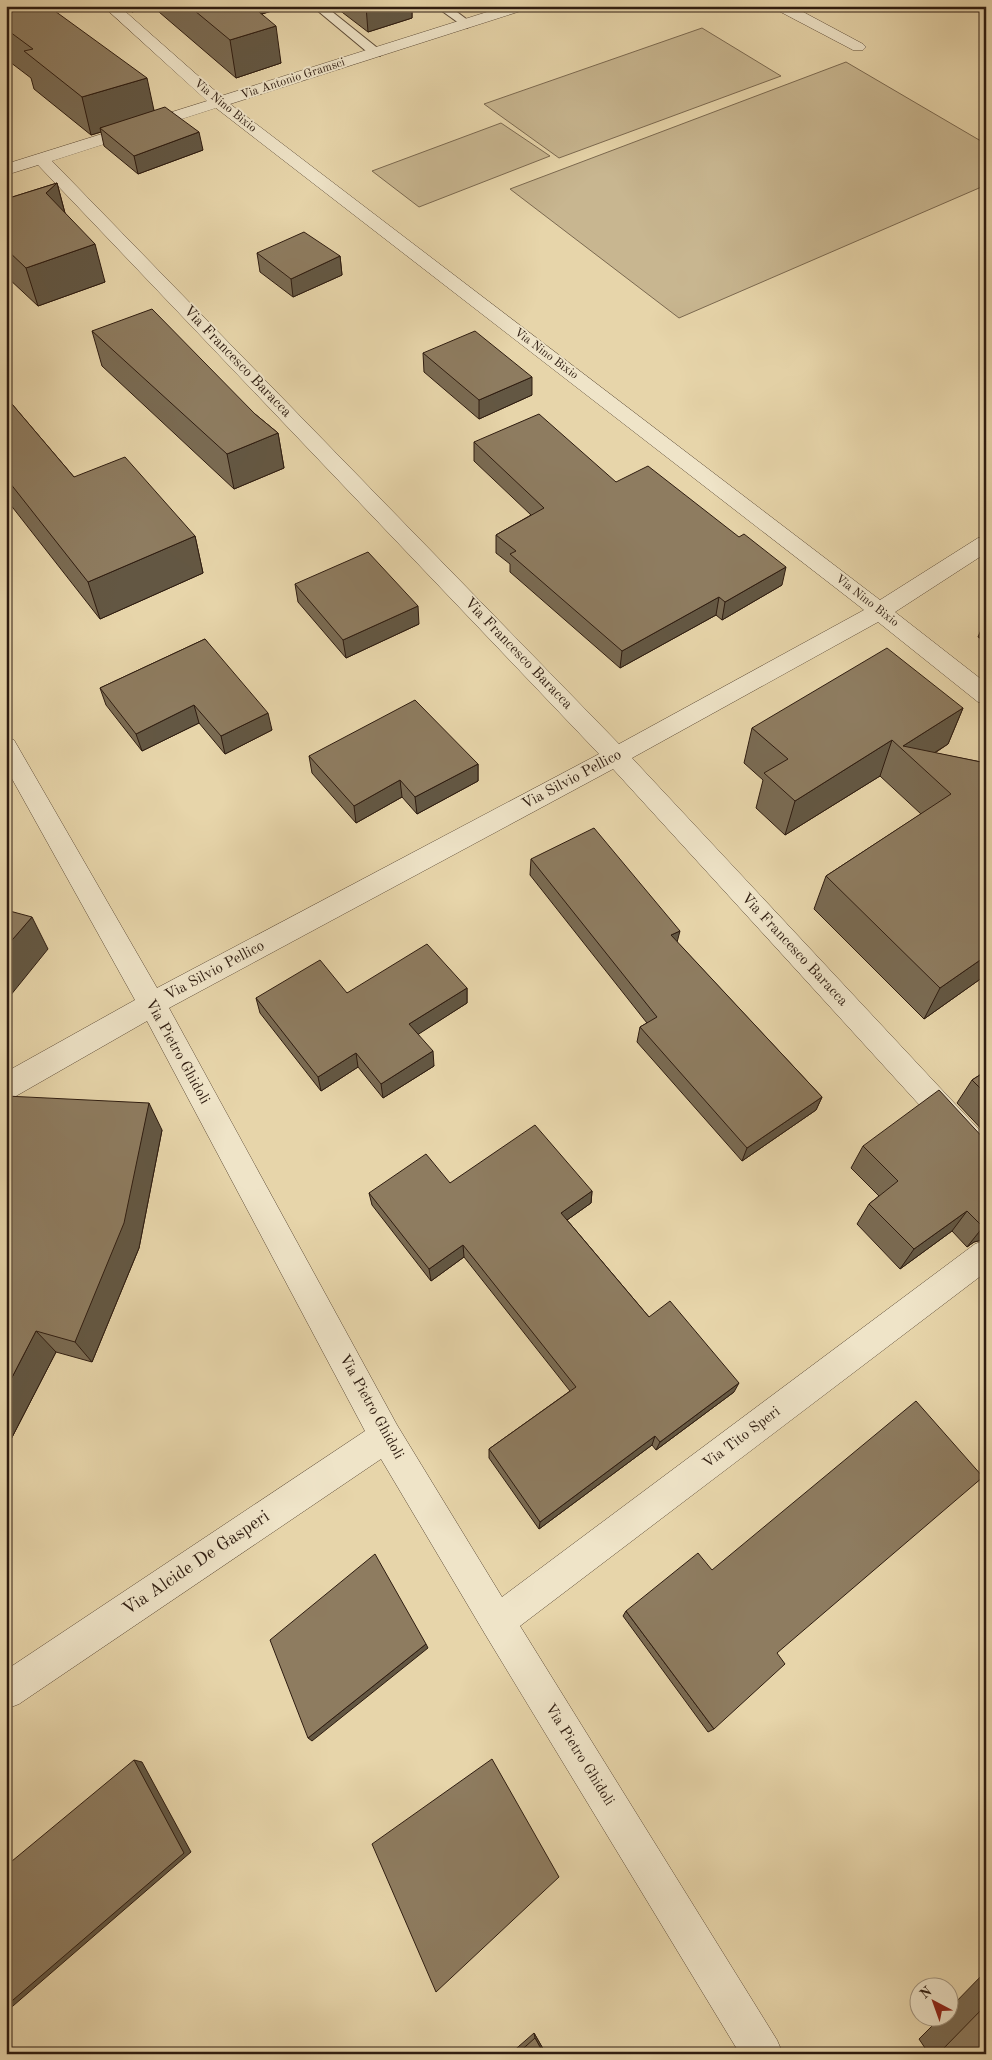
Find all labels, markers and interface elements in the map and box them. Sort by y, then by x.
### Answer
street label: Via Antonio Gramsci [239,56,347,102]
street label: Via Nino Bixio [191,77,259,135]
street label: Via Francesco Baracca [180,303,294,421]
street label: Via Nino Bixio [512,326,580,382]
street label: Via Nino Bixio [833,573,901,629]
street label: Via Francesco Baracca [461,595,575,713]
street label: Via Silvio Pellico [520,748,624,812]
street label: Via Francesco Baracca [738,891,850,1010]
street label: Via Silvio Pellico [163,939,267,1003]
street label: Via Pietro Ghidoli [142,997,212,1107]
street label: Via Pietro Ghidoli [336,1352,406,1462]
street label: Via Tito Speri [701,1404,783,1472]
street label: Via Alcide De Gasperi [119,1507,273,1619]
street label: Via Pietro Ghidoli [542,1701,616,1809]
north arrow [910,1978,960,2028]
text: N [917,1984,935,2002]

